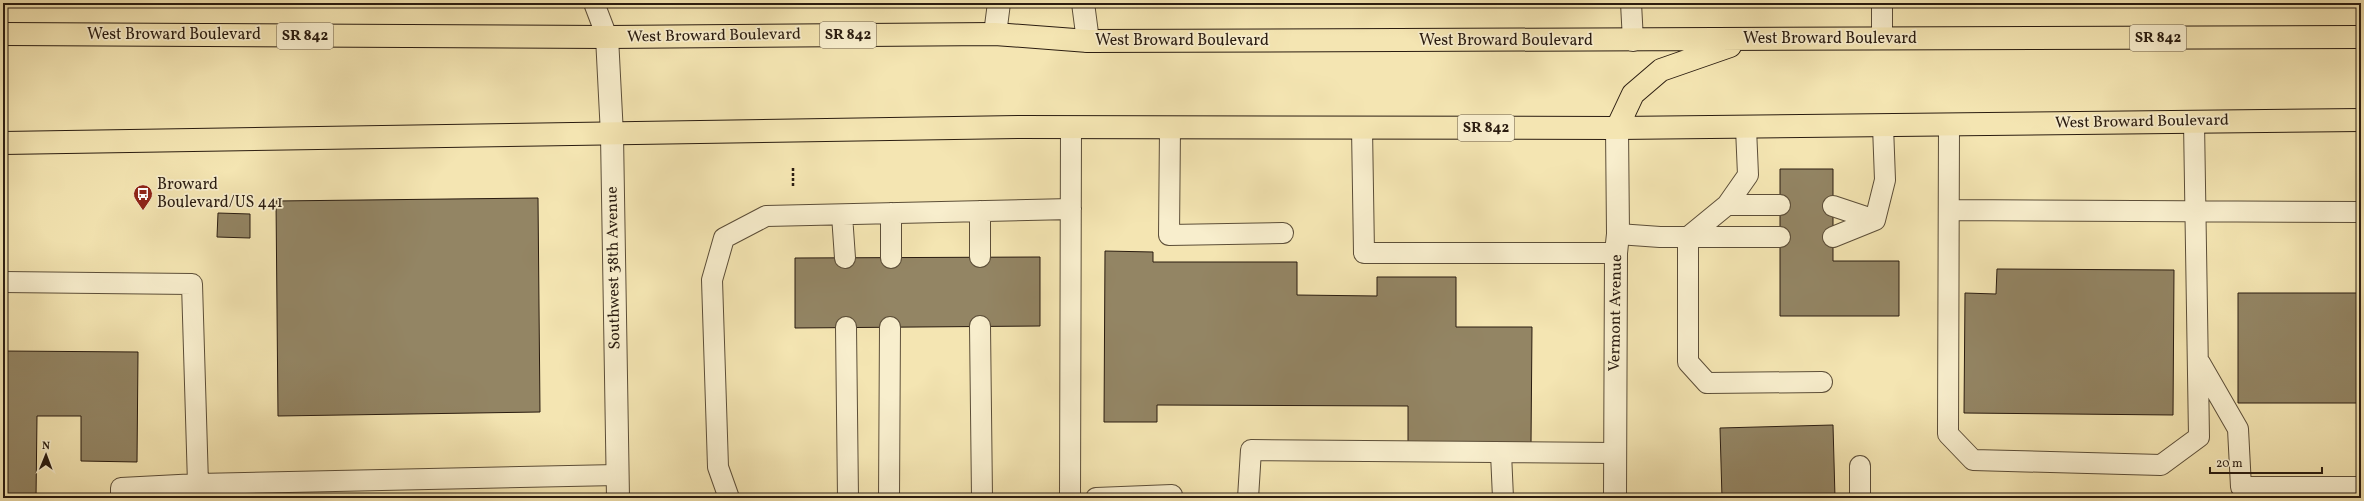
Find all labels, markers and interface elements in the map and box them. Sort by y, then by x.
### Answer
road number: SR 842 [820,22,876,48]
road number: SR 842 [277,23,333,49]
street label: West Broward Boulevard [627,23,801,49]
street label: West Broward Boulevard [87,24,261,46]
road number: SR 842 [2130,25,2186,51]
street label: West Broward Boulevard [1743,28,1917,50]
street label: West Broward Boulevard [1095,30,1269,52]
street label: West Broward Boulevard [1419,30,1593,52]
street label: West Broward Boulevard [2055,109,2229,135]
road number: SR 842 [1458,115,1514,141]
place label: Broward Boulevard/US 441 [157,174,283,214]
bus stop icon: Broward Boulevard/US 441 [132,183,154,211]
street label: Southwest 38th Avenue [602,186,626,350]
street label: Vermont Avenue [1604,254,1628,372]
north arrow [26,435,66,475]
text: N [42,439,50,454]
scale bar [2210,449,2322,475]
text: 20 m [2216,456,2243,472]

